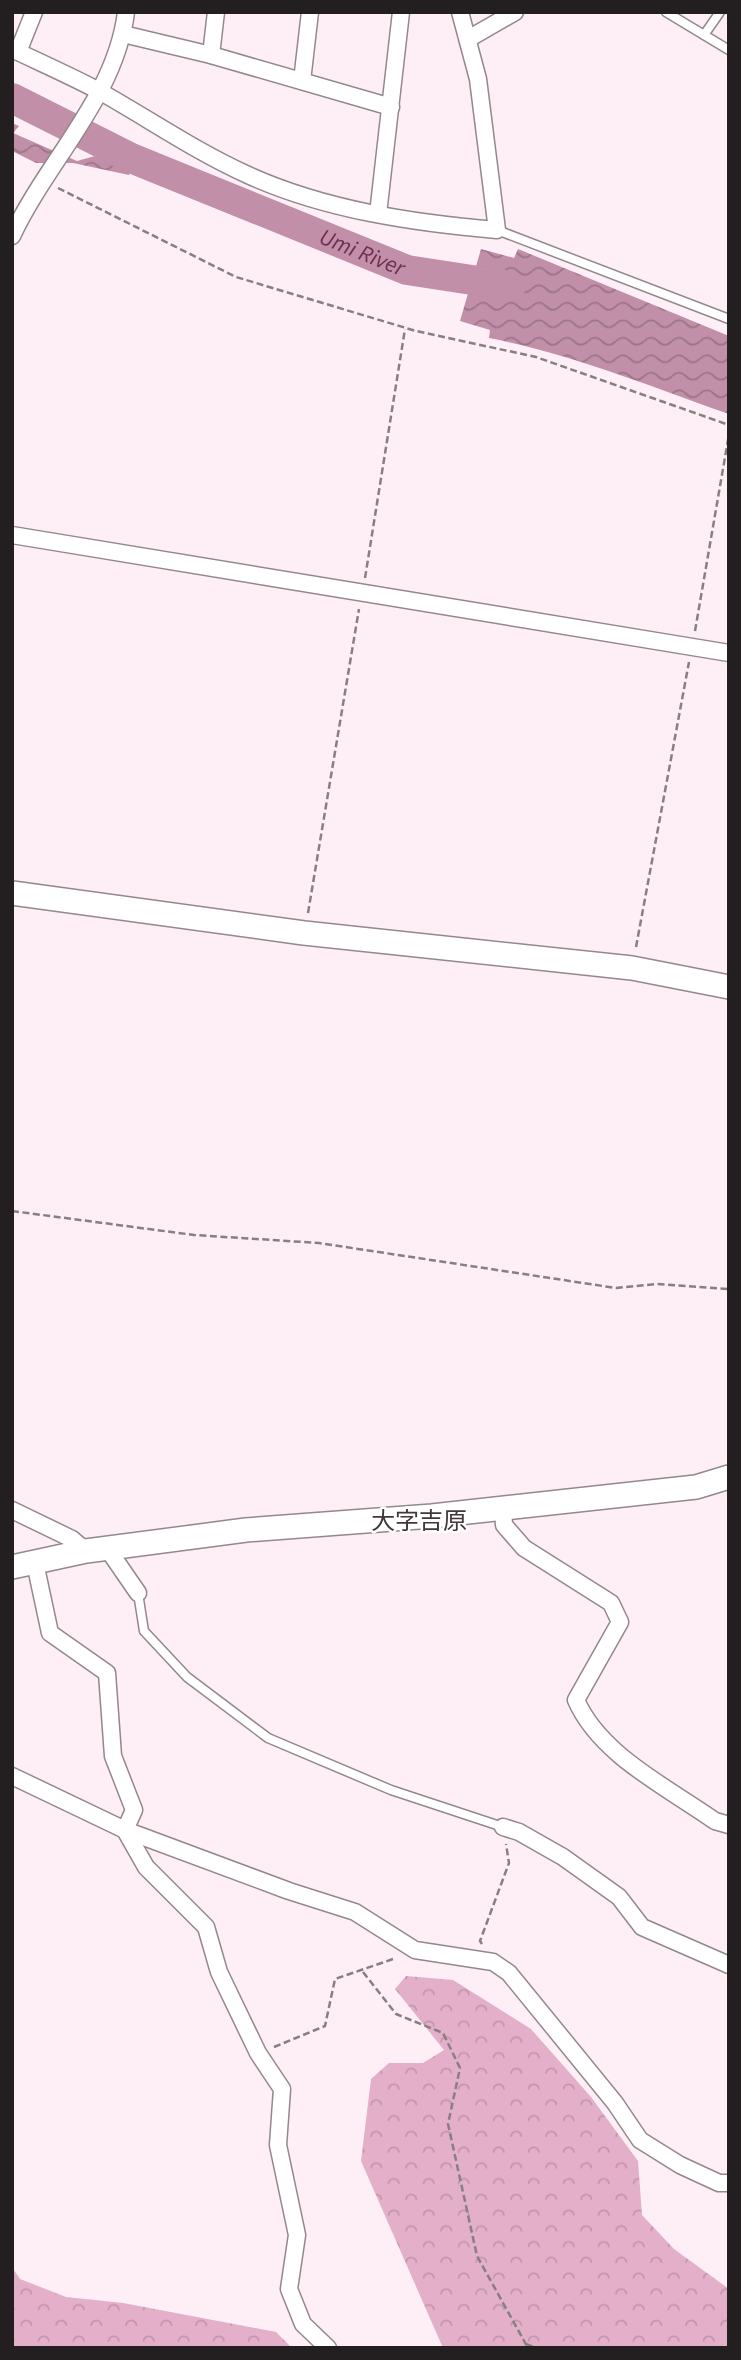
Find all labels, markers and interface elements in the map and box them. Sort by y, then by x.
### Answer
water label: Umi River [314,220,411,285]
district label: 大字吉原 [371,1504,467,1539]

